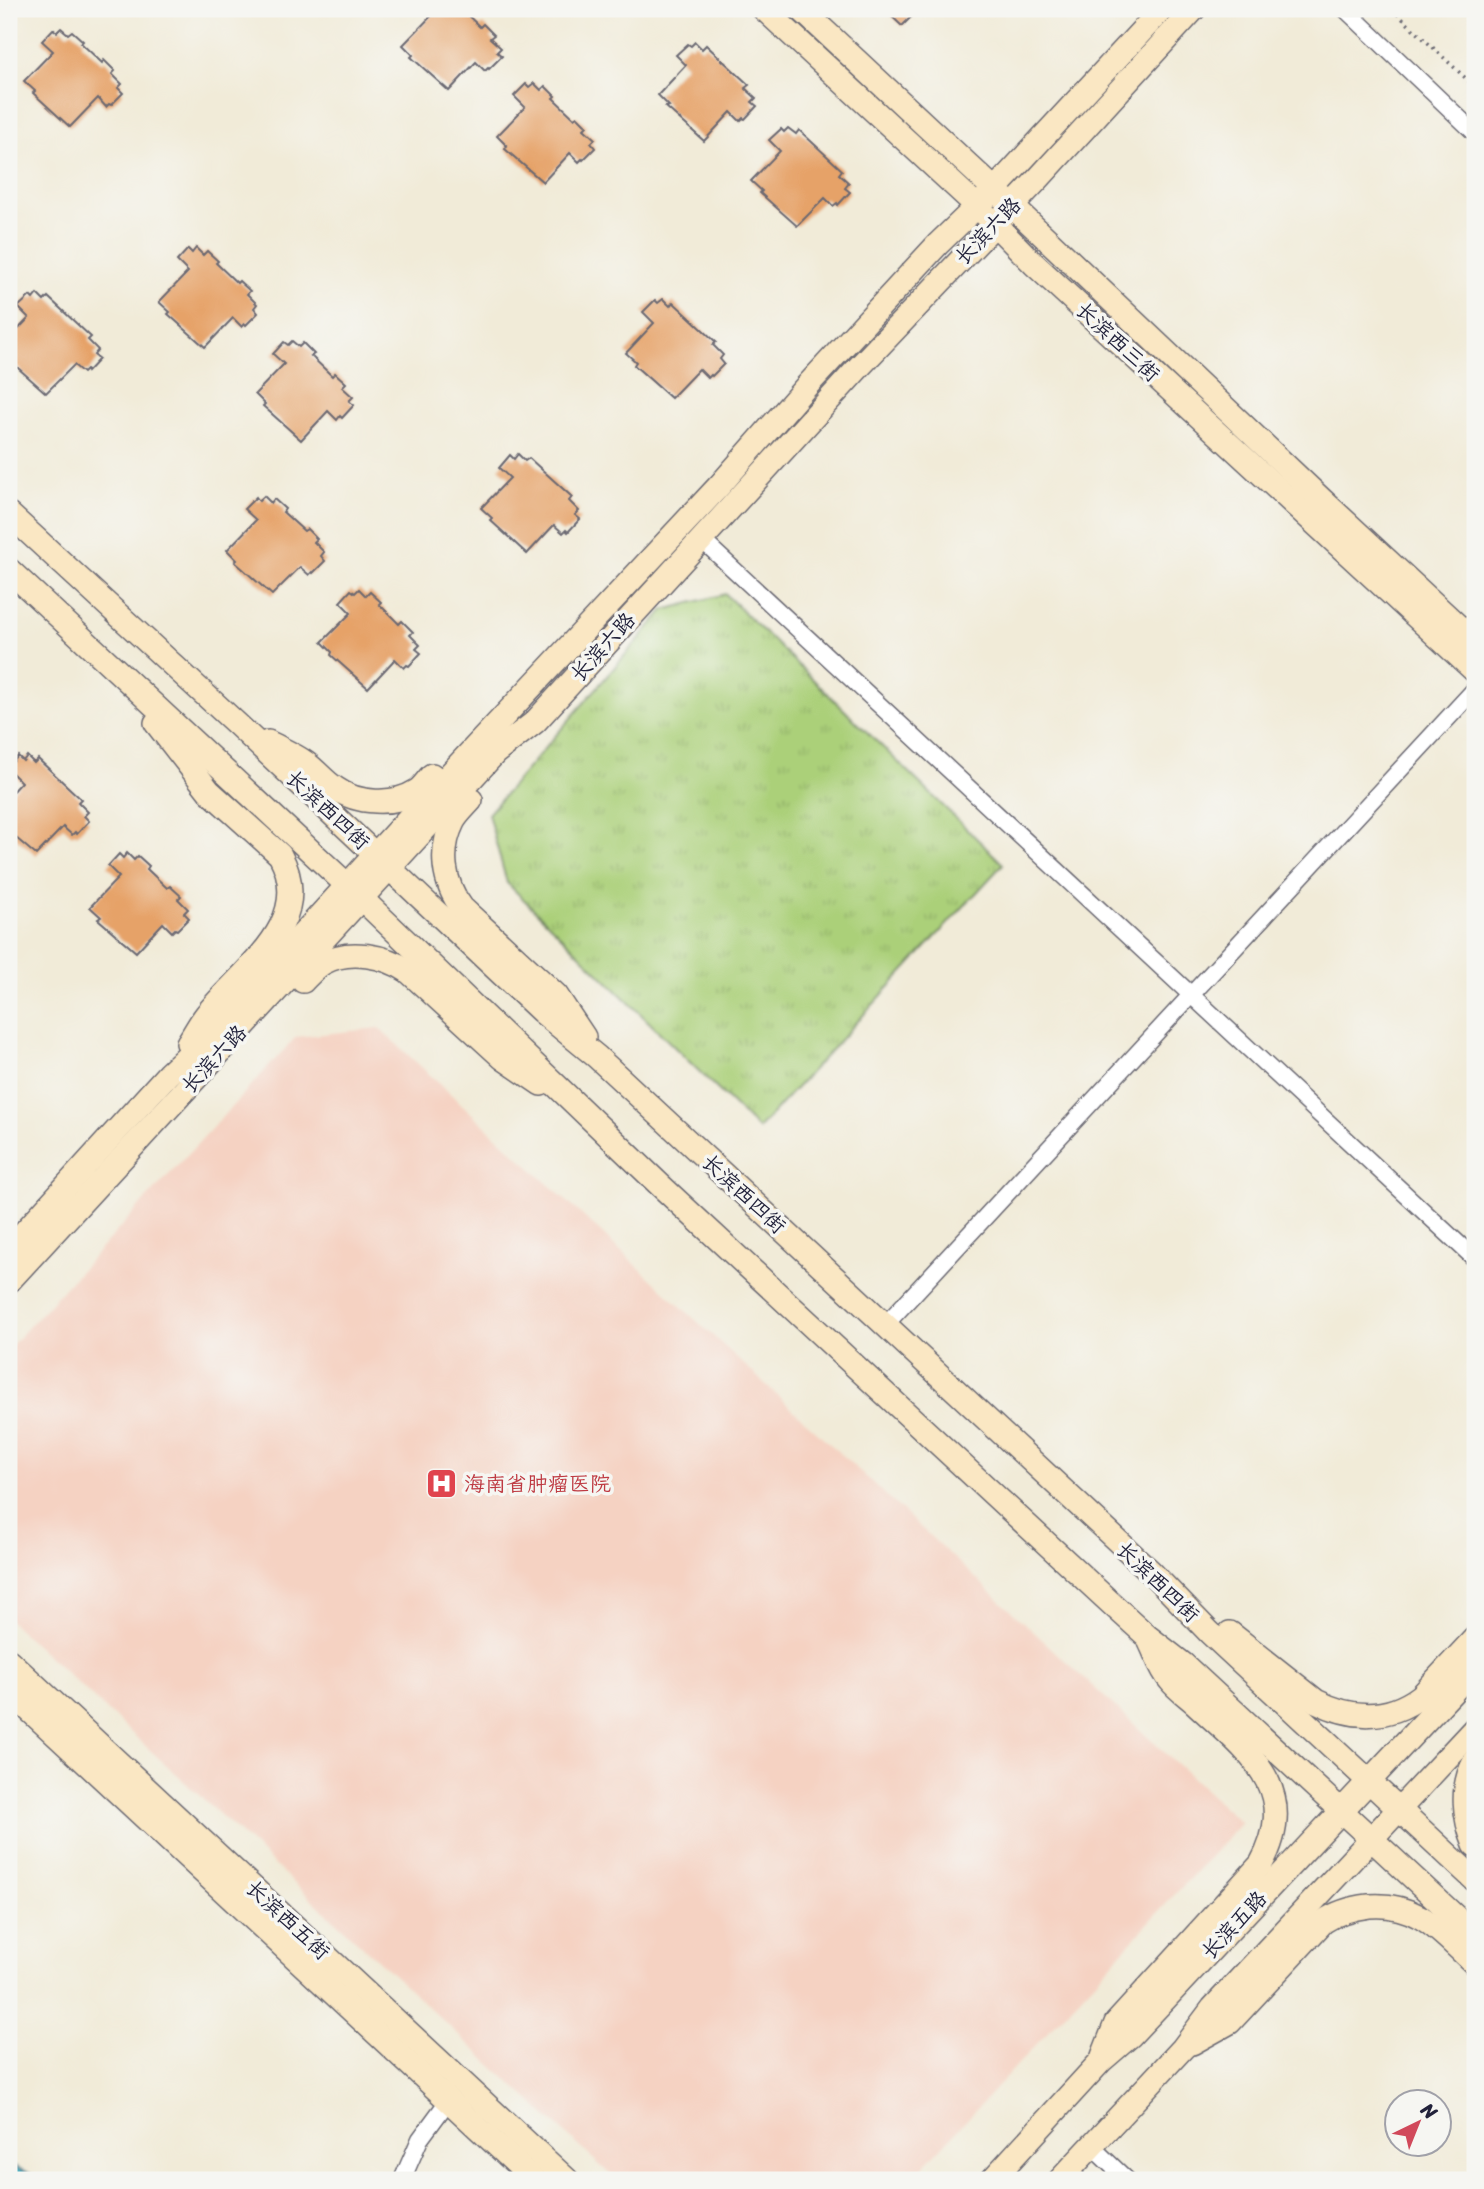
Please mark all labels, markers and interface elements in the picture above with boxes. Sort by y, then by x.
street label: 长滨六路 [945,188,1031,274]
street label: 长滨西三街 [1067,292,1169,392]
street label: 长滨六路 [561,603,645,691]
street label: 长滨西四街 [277,760,379,860]
street label: 长滨六路 [171,1015,257,1103]
street label: 长滨西四街 [693,1144,795,1244]
place label: 海南省肿瘤医院 [464,1465,611,1503]
hospital icon: 海南省肿瘤医院 [424,1467,458,1501]
street label: 长滨西四街 [1107,1532,1209,1632]
street label: 长滨西五街 [237,1870,339,1970]
street label: 长滨五路 [1191,1881,1277,1969]
north arrow [1382,2088,1452,2158]
text: N [1412,2094,1446,2128]

